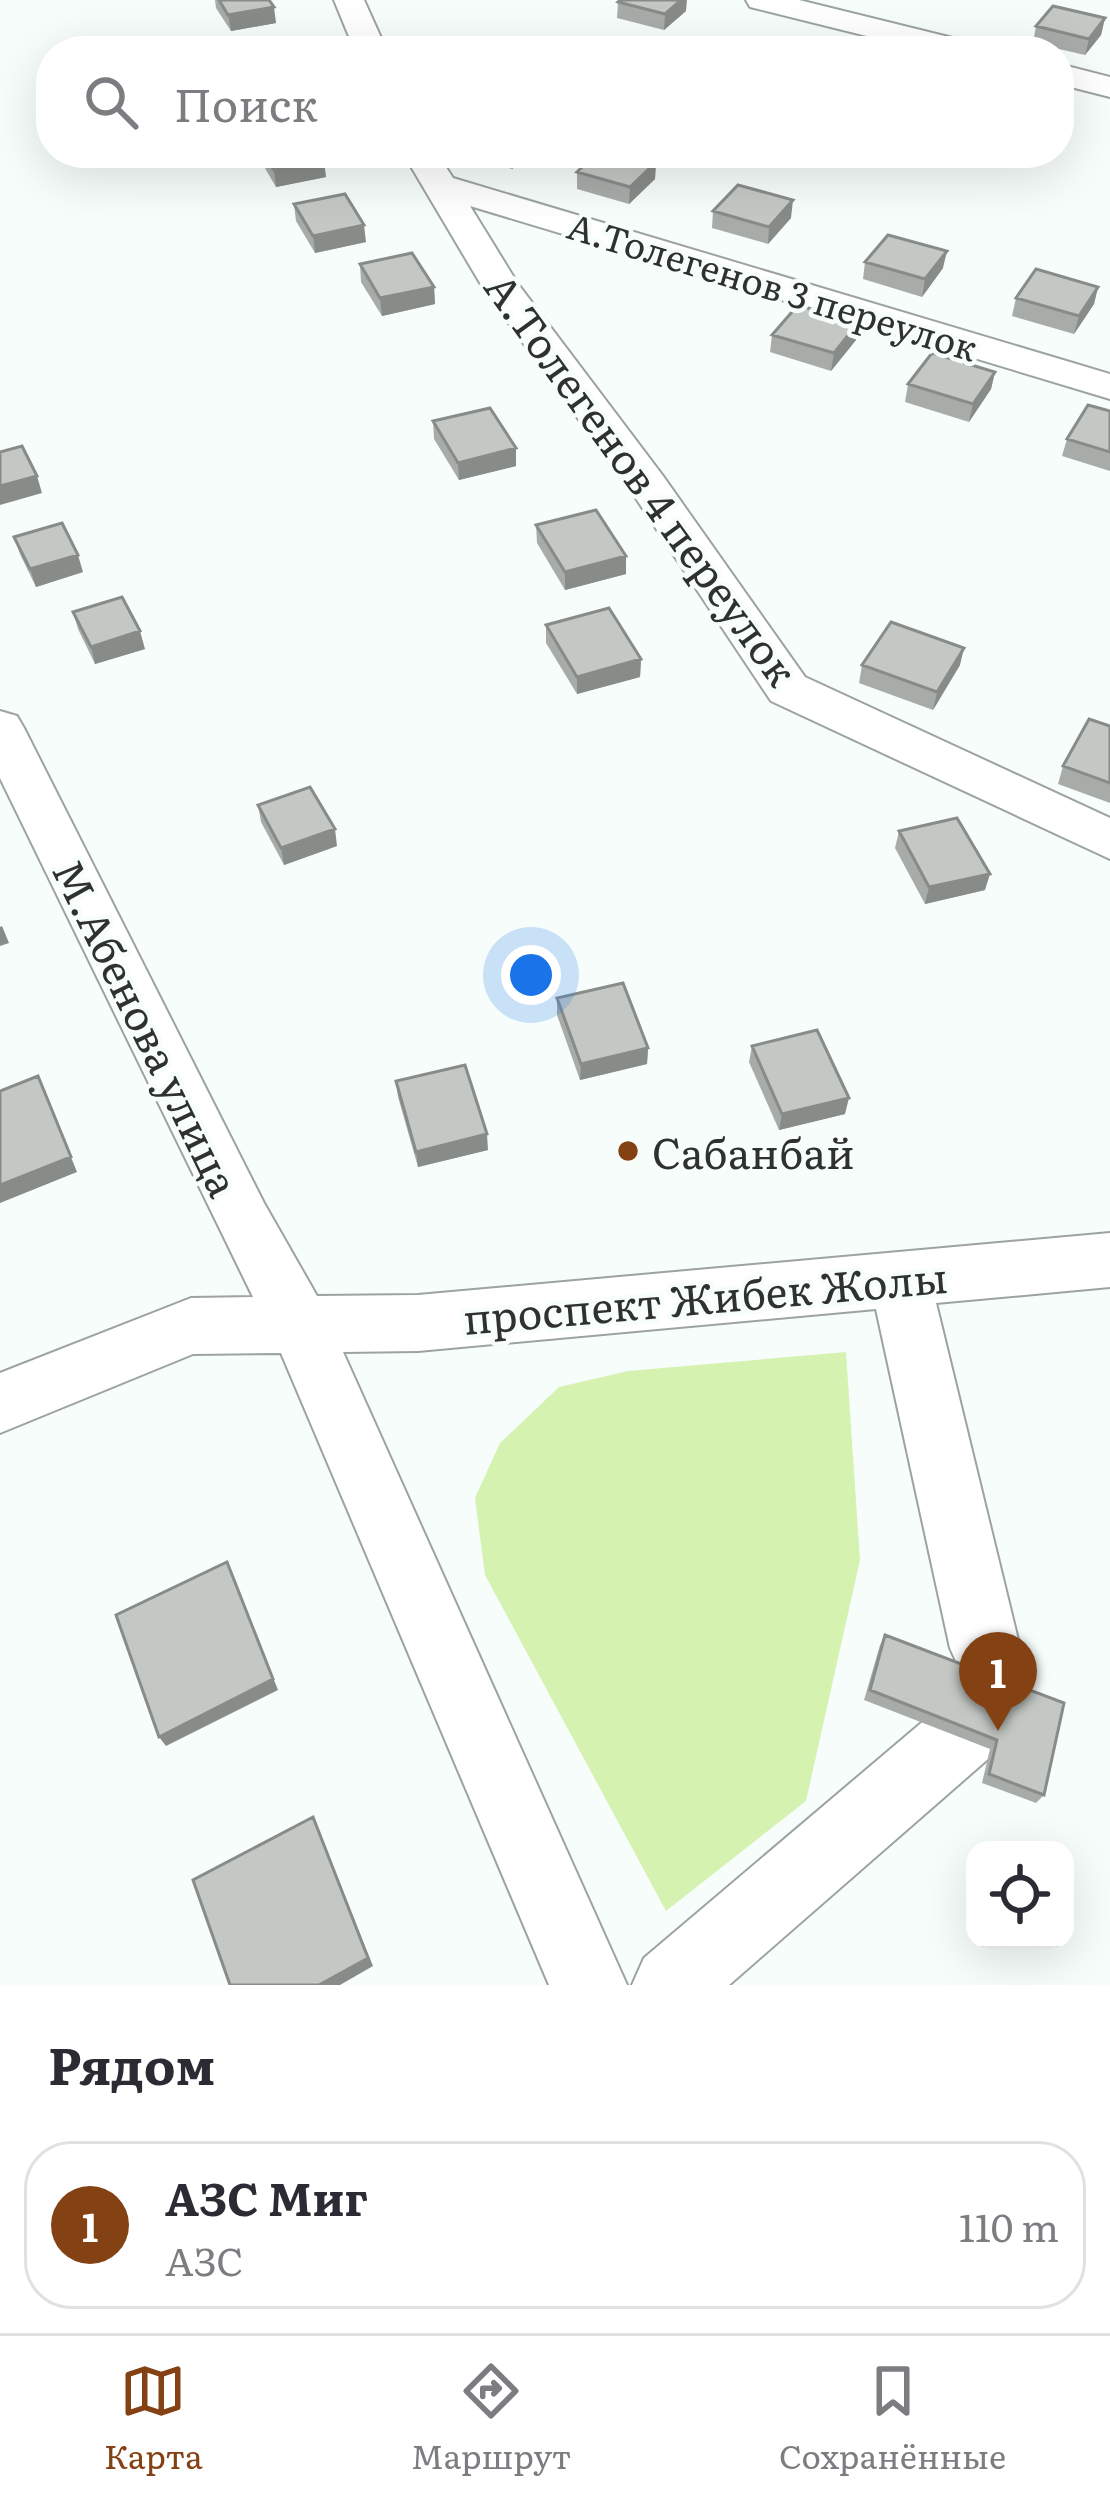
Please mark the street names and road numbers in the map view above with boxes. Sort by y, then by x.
street label: А.Толегенов 3 переулок [562,197,984,373]
street label: А.Толегенов 4 переулок [472,259,814,698]
street label: М.Абенова улица [39,848,257,1206]
street label: проспект Жибек Жолы [460,1244,950,1348]

